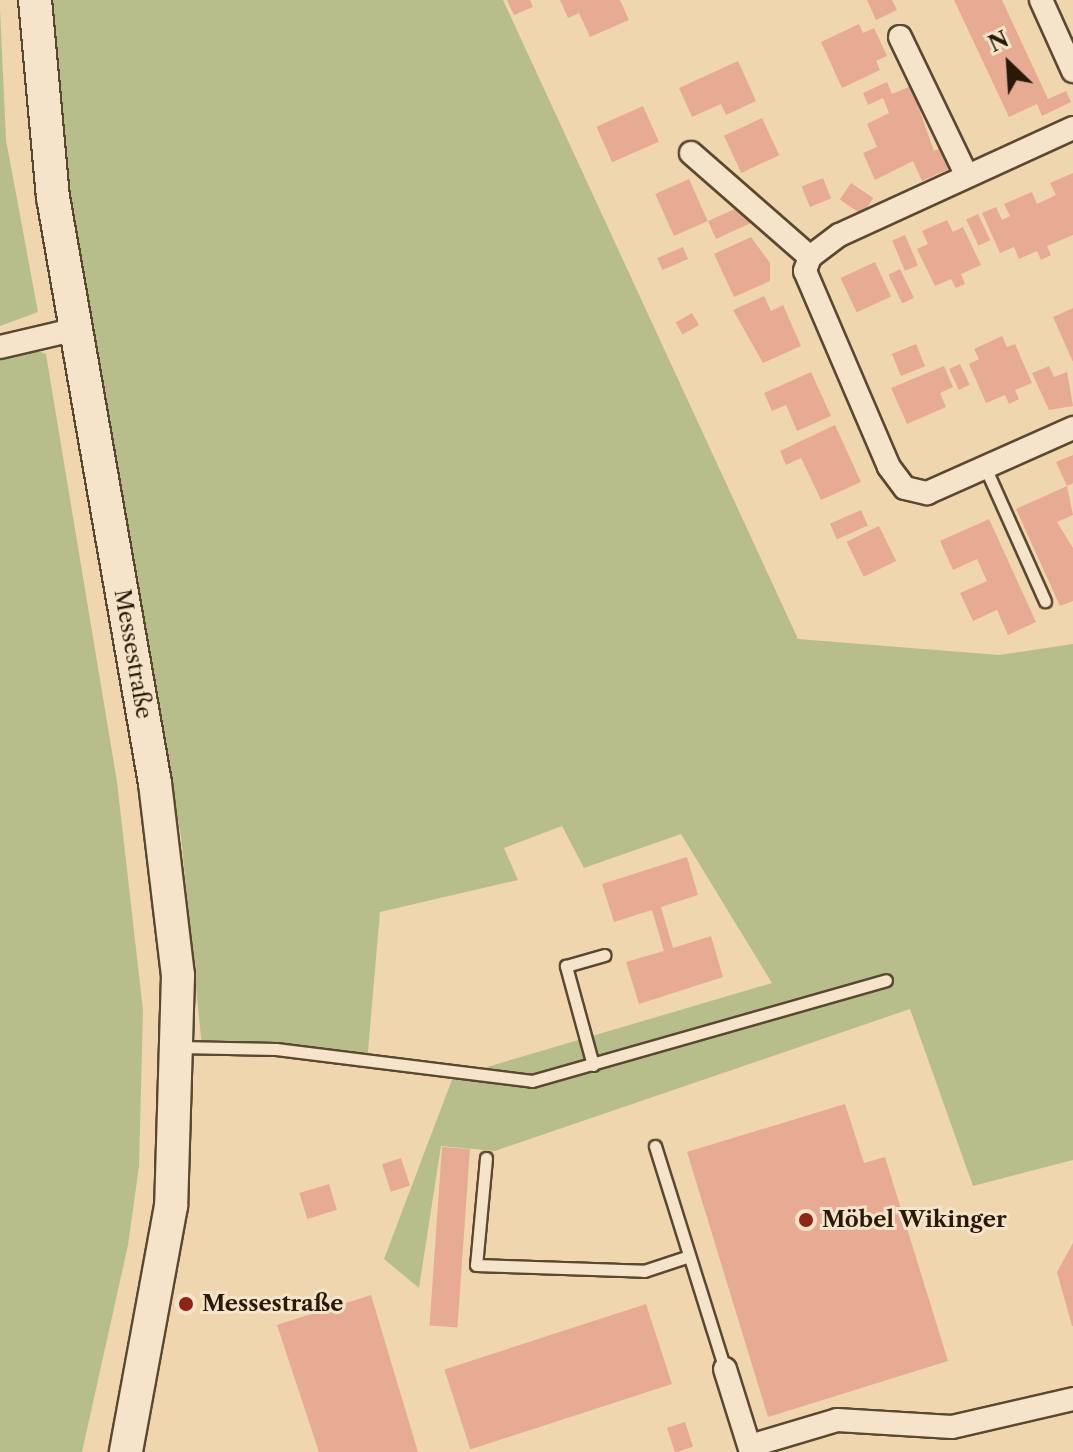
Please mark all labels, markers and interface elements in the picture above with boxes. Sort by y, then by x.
north arrow [969,24,1049,104]
text: N [984,26,1013,58]
street label: Messestraße [109,587,157,721]
place label: Möbel Wikinger [822,1207,1007,1233]
marker: Möbel Wikinger [797,1211,815,1229]
place label: Messestraße [202,1291,343,1317]
marker: Messestraße [177,1295,195,1313]

